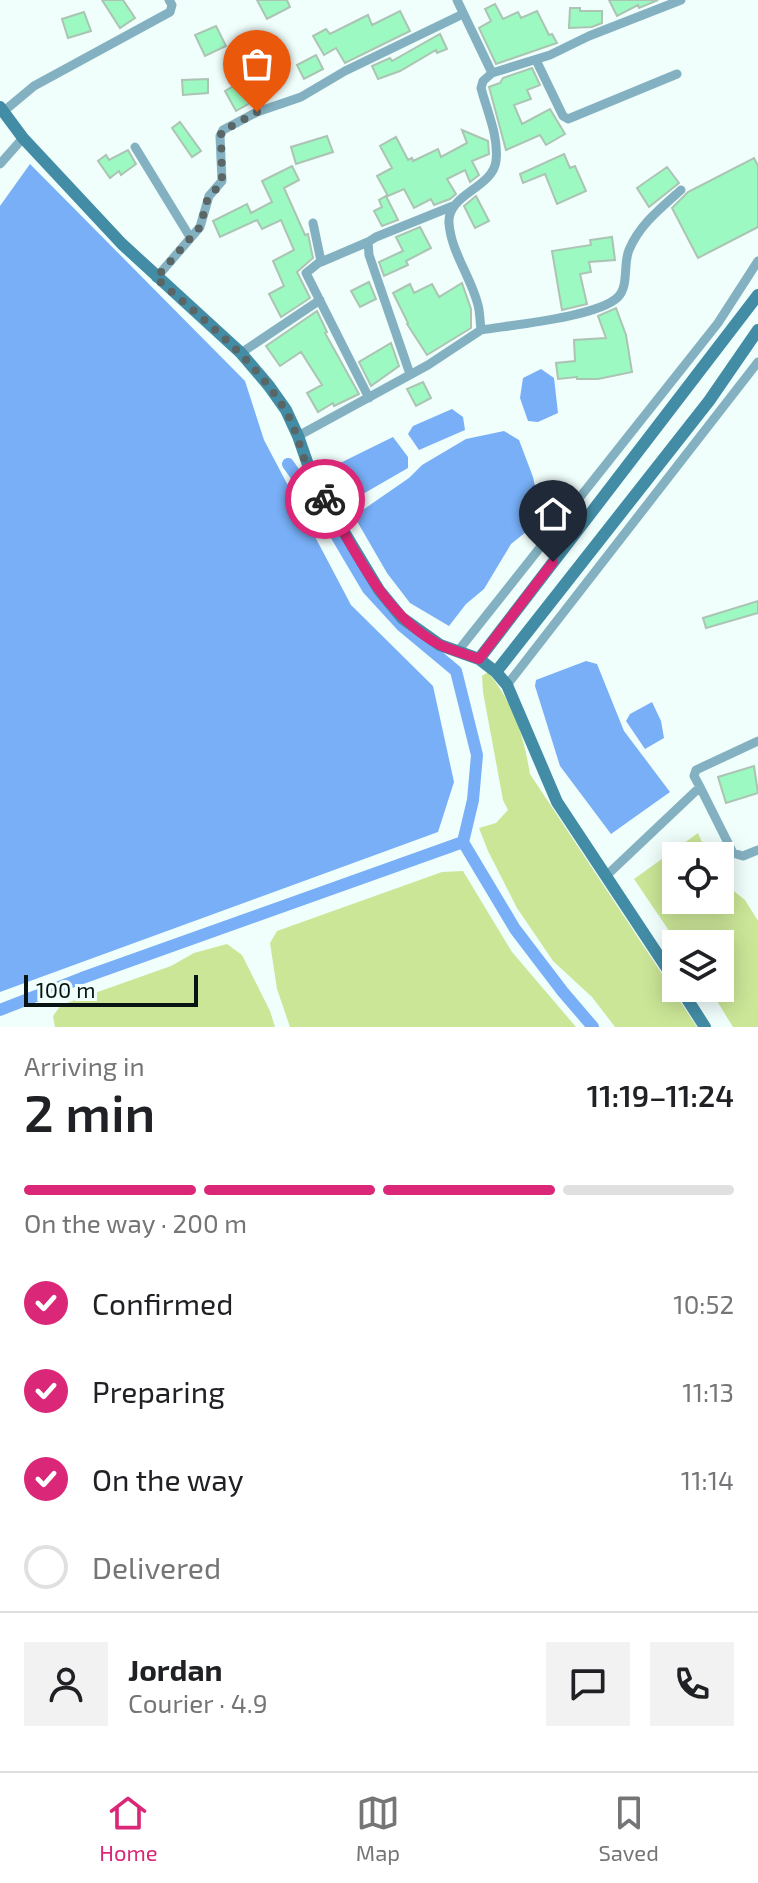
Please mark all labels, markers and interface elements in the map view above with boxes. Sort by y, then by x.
pin [223,30,291,112]
icon: bag [235,42,279,86]
courier [285,459,365,539]
icon: bike [303,477,347,521]
pin [519,480,587,562]
icon: home [531,492,575,536]
map controls [662,842,734,1002]
button: locate [662,842,734,914]
button: layers [662,930,734,1002]
scale bar [24,971,198,1007]
text: 100 m [36,976,95,1002]
text: Arriving in [24,1050,145,1081]
text: 11:19–11:24 [587,1077,734,1113]
text: 2 min [24,1080,155,1142]
text: On the way · 200 m [24,1207,247,1238]
icon: check [24,1281,68,1325]
text: Confirmed [92,1285,233,1321]
text: 10:52 [673,1288,734,1319]
icon: check [24,1369,68,1413]
text: Preparing [92,1373,225,1409]
text: 11:13 [682,1376,734,1407]
icon: check [24,1457,68,1501]
text: On the way [92,1461,244,1497]
text: 11:14 [681,1464,734,1495]
text: Delivered [92,1549,221,1585]
button: person [24,1642,108,1726]
button: chat [546,1642,630,1726]
button: phone [650,1642,734,1726]
text: Jordan [128,1651,223,1687]
text: Courier · 4.9 [128,1687,268,1718]
tab: Home [99,1791,157,1865]
tab: Map [356,1791,400,1865]
tab: Saved [598,1791,659,1865]

